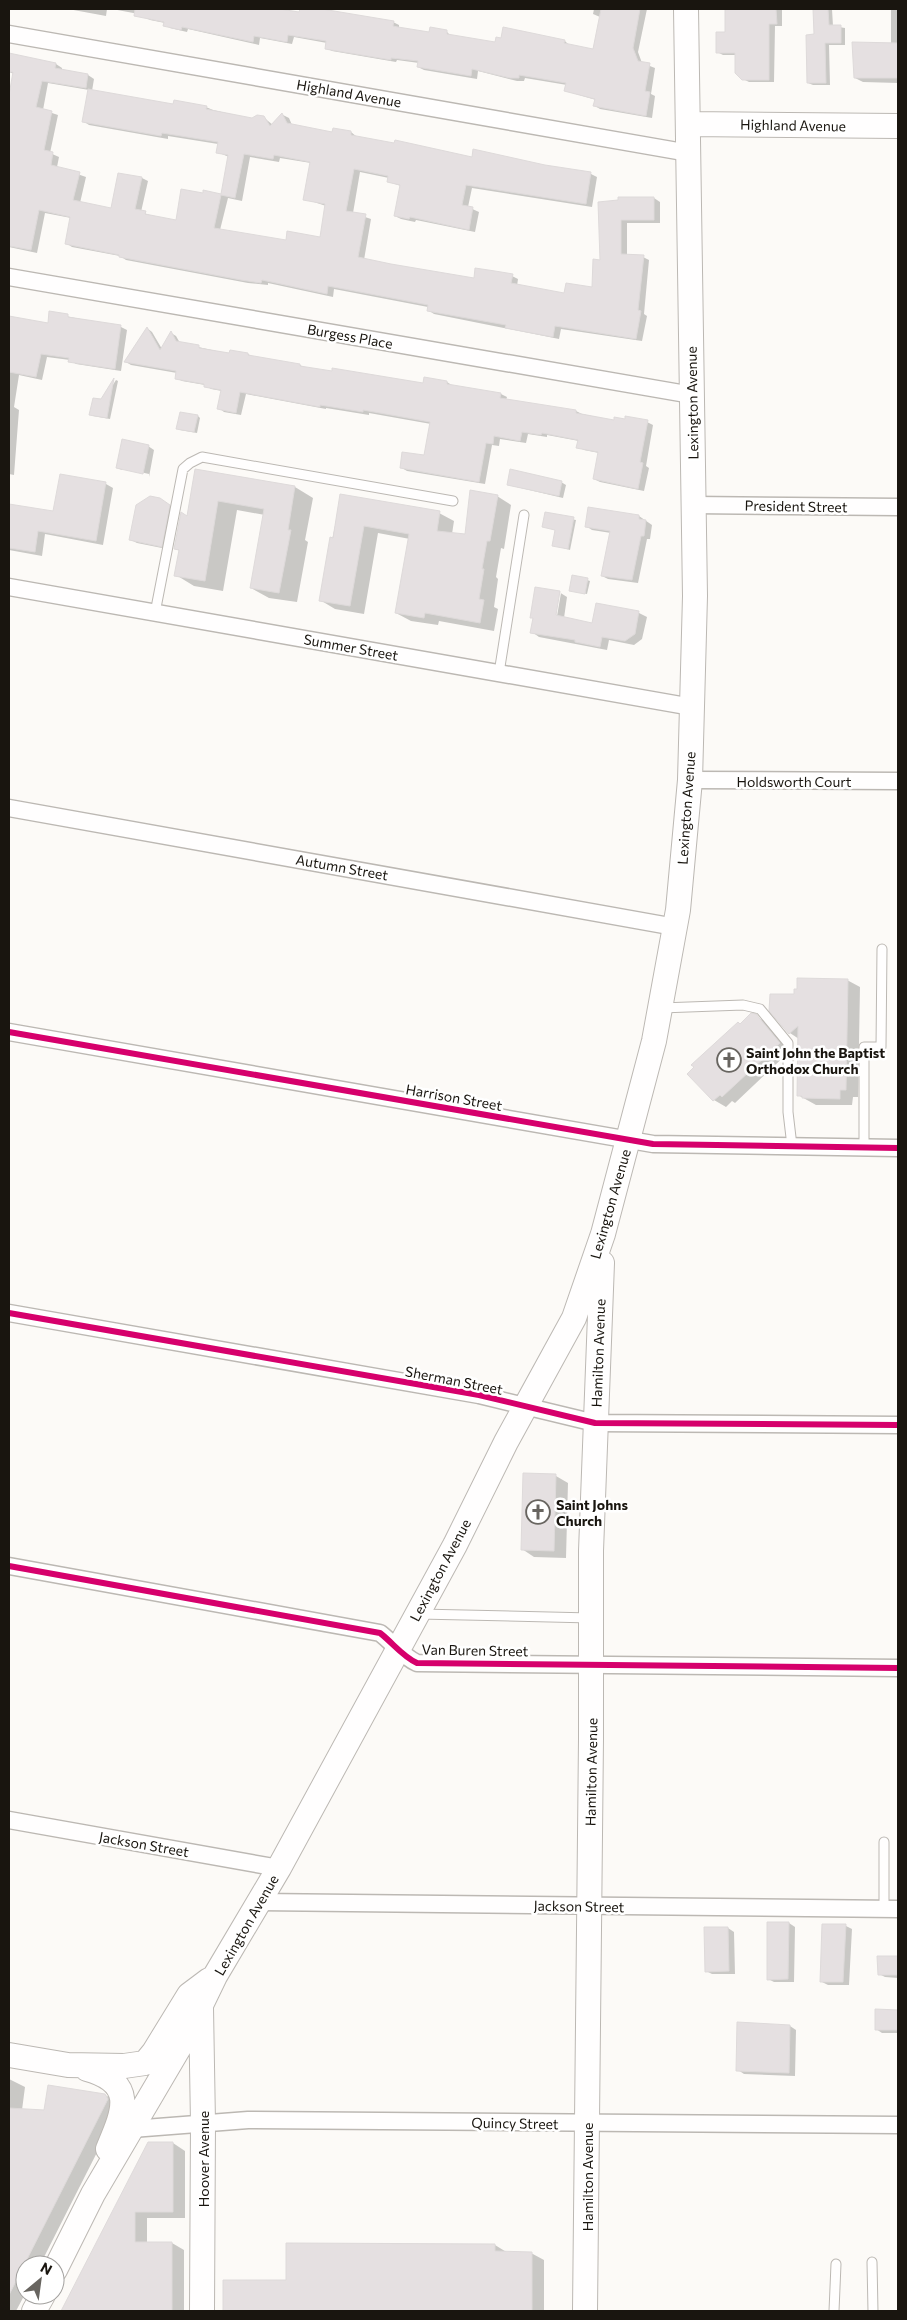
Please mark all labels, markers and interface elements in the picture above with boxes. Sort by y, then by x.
street label: Highland Avenue [295,75,403,111]
street label: Highland Avenue [740,116,846,134]
street label: Burgess Place [306,320,394,352]
street label: Lexington Avenue [683,346,701,460]
street label: President Street [744,497,848,515]
street label: Summer Street [302,630,400,664]
street label: Lexington Avenue [674,751,698,865]
street label: Holdsworth Court [736,773,852,790]
street label: Autumn Street [295,851,390,884]
place label: Saint John the Baptist Orthodox Church [746,1044,885,1077]
church icon: Saint John the Baptist Orthodox Church [716,1047,742,1073]
street label: Harrison Street [404,1080,504,1114]
street label: Lexington Avenue [586,1147,634,1261]
street label: Hamilton Avenue [588,1298,608,1408]
street label: Sherman Street [404,1362,504,1398]
place label: Saint Johns Church [556,1496,628,1529]
church icon: Saint Johns Church [525,1499,551,1525]
street label: Lexington Avenue [406,1516,474,1624]
street label: Van Buren Street [421,1641,529,1659]
street label: Hamilton Avenue [582,1718,600,1826]
street label: Jackson Street [98,1828,190,1860]
street label: Lexington Avenue [210,1872,282,1978]
street label: Jackson Street [533,1897,625,1915]
street label: Hoover Avenue [195,2111,212,2207]
street label: Quincy Street [471,2114,559,2132]
street label: Hamilton Avenue [579,2123,596,2231]
north arrow [15,2255,65,2305]
text: N [38,2258,55,2278]

